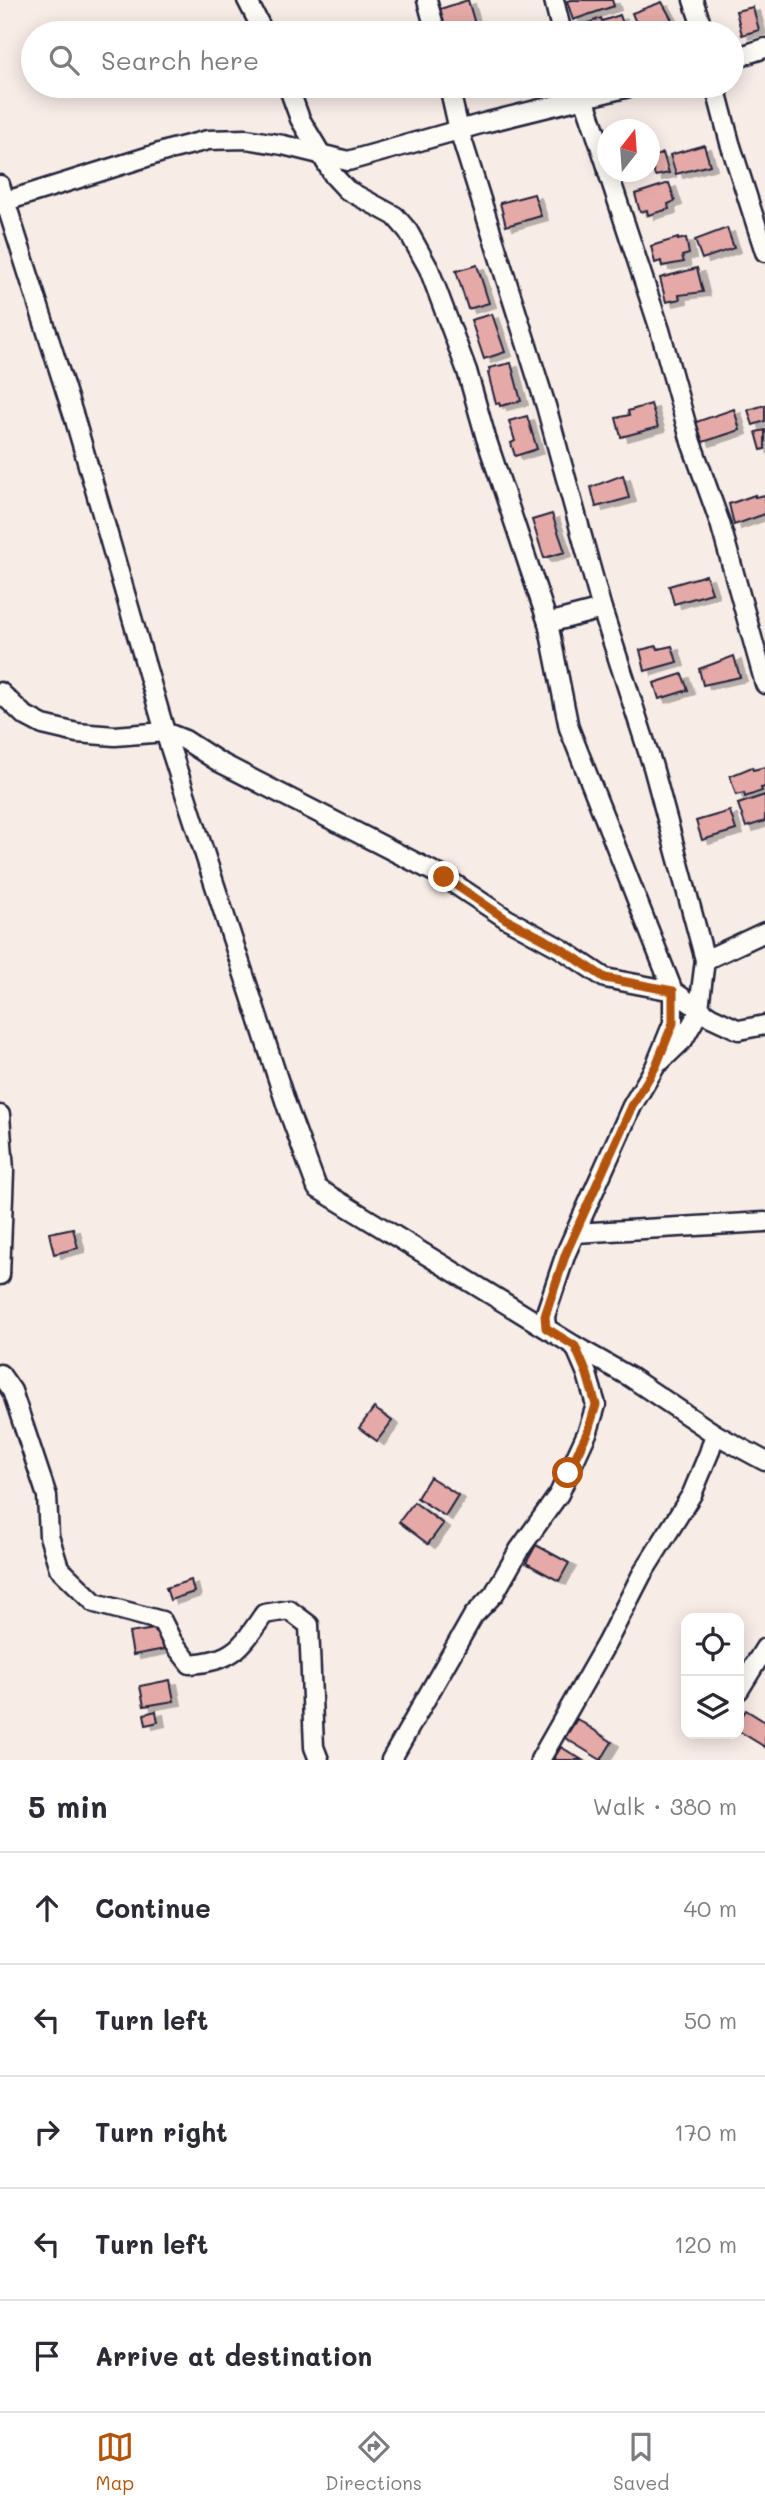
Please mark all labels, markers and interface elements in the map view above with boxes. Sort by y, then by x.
search box [21,21,744,98]
icon: search [45,41,83,79]
text: Search here [101,43,259,77]
north arrow [597,119,660,182]
route end [428,861,459,892]
route start [552,1457,583,1488]
map controls [681,1613,744,1739]
button: locate [681,1613,744,1676]
button: layers [681,1676,744,1739]
text: 5 min [28,1786,108,1826]
text: Walk · 380 m [592,1791,737,1821]
icon: ahead [28,1889,66,1927]
text: Continue [95,1891,211,1925]
text: 40 m [684,1893,737,1923]
icon: left [28,2001,66,2039]
text: Turn left [95,2003,208,2037]
text: 50 m [684,2005,737,2035]
icon: right [28,2113,66,2151]
text: Turn right [95,2115,228,2149]
text: 170 m [674,2117,737,2147]
icon: left [28,2225,66,2263]
text: Turn left [95,2227,208,2261]
text: 120 m [674,2229,737,2259]
icon: arrive [28,2337,66,2375]
text: Arrive at destination [95,2339,372,2373]
tab: Map [96,2428,134,2495]
tab: Directions [325,2428,422,2495]
tab: Saved [613,2428,669,2495]

